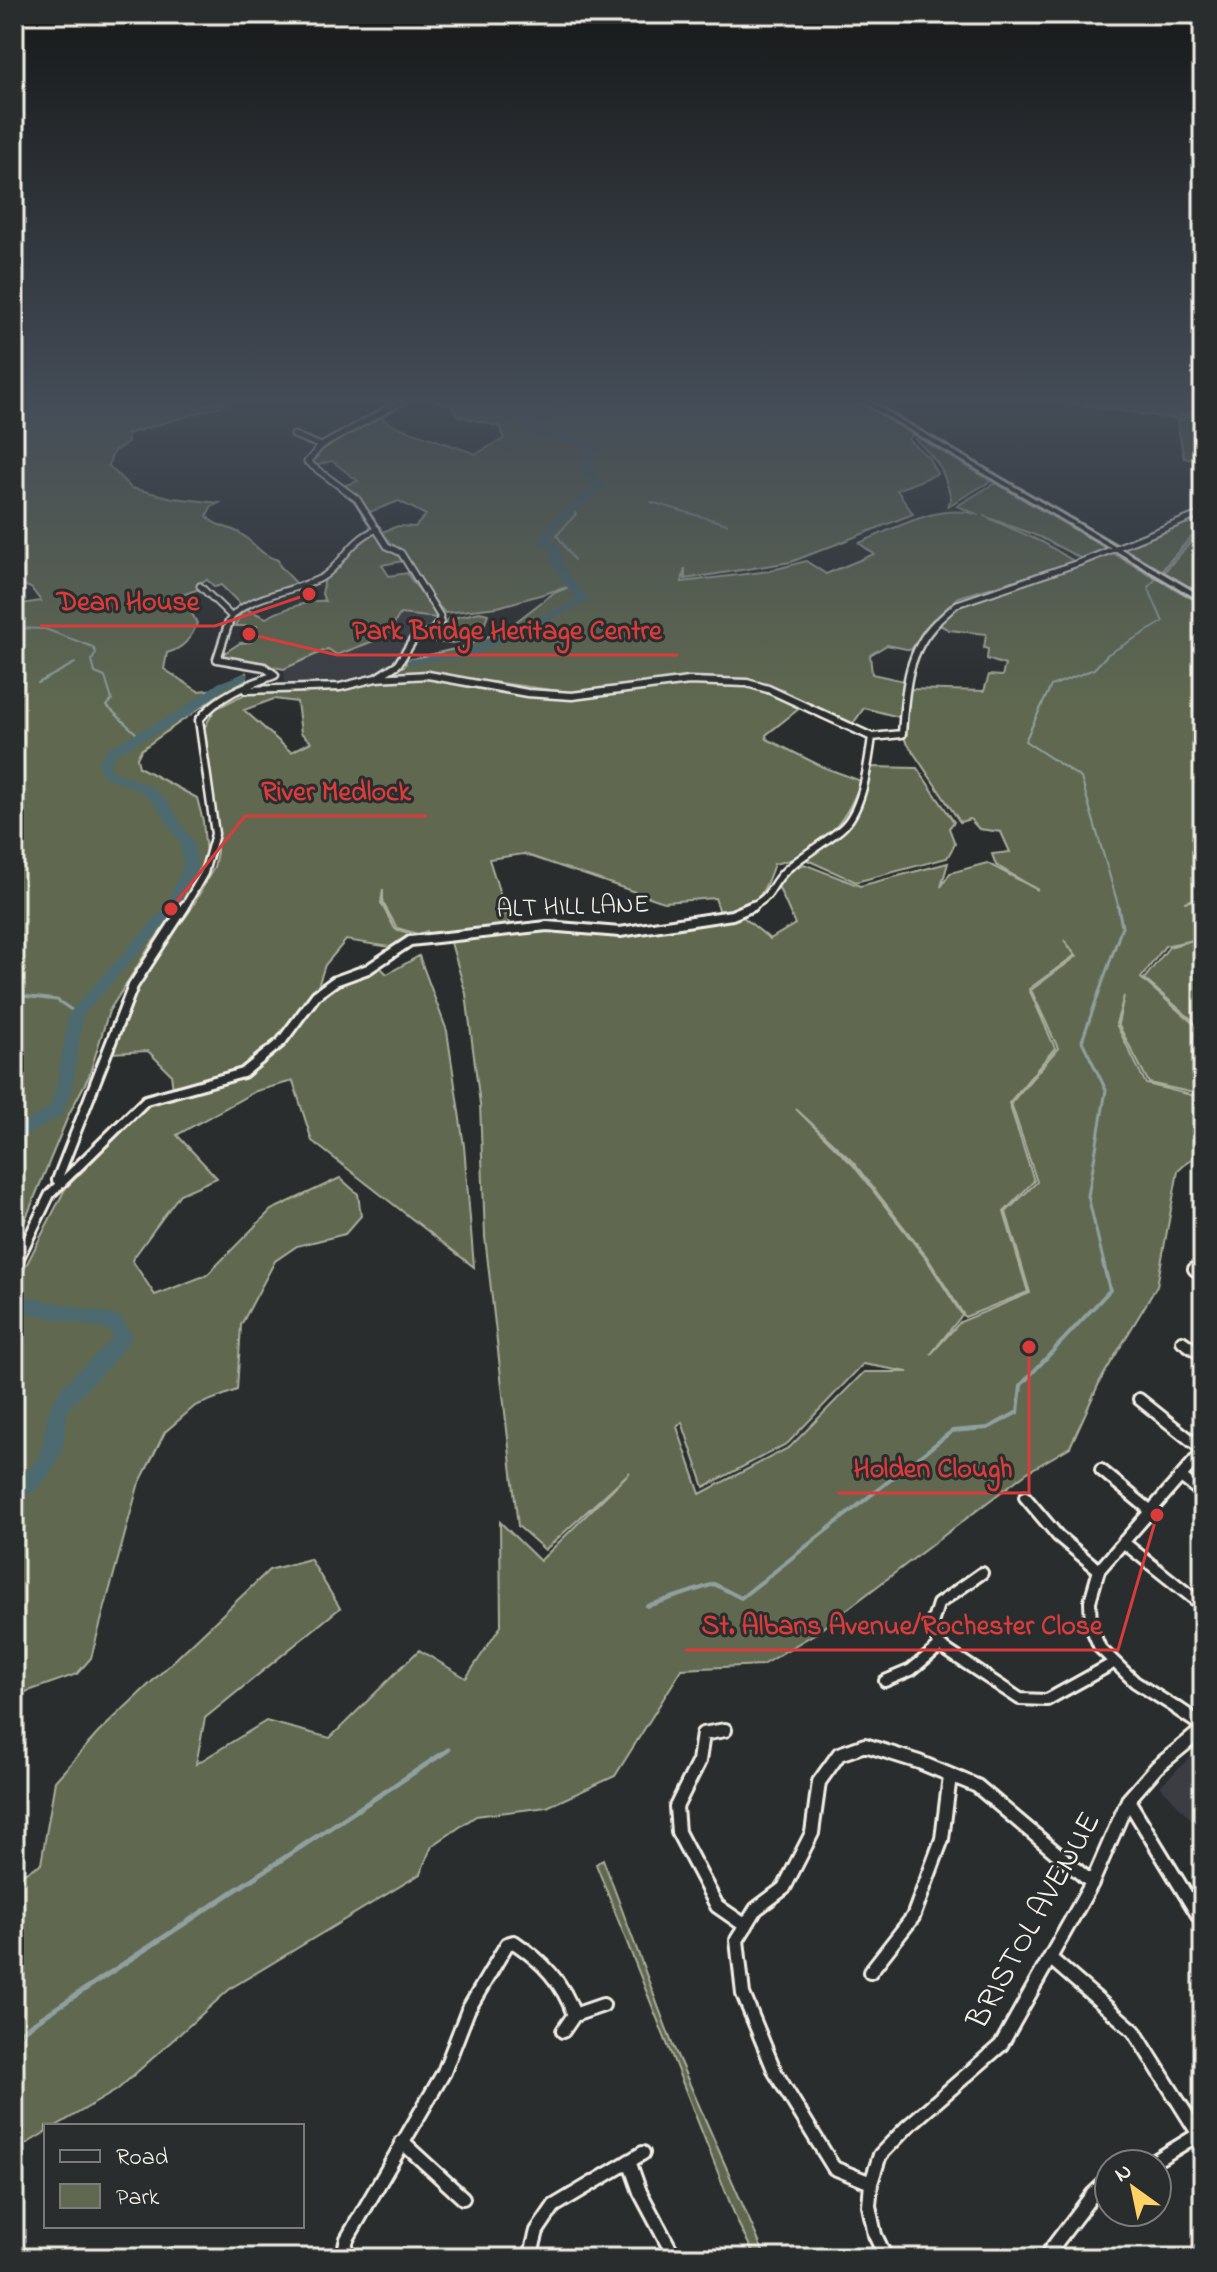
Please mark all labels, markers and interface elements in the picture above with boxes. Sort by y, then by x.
callout: Dean House [40,574,215,626]
text: Dean House [55,583,201,624]
callout: Park Bridge Heritage Centre [337,603,678,655]
text: Park Bridge Heritage Centre [352,612,663,654]
callout: River Medlock [245,764,427,816]
text: River Medlock [261,773,412,814]
street label: ALT HILL LANE [496,886,650,930]
callout: Holden Clough [838,1441,1029,1493]
text: Holden Clough [853,1450,1013,1492]
callout: St. Albans Avenue/Rochester Close [685,1598,1118,1650]
text: St. Albans Avenue/Rochester Close [701,1607,1104,1648]
street label: BRISTOL AVENUE [955,1804,1114,2039]
legend [44,2124,304,2228]
text: Road [116,2141,169,2176]
north arrow [1093,2148,1173,2228]
text: N [1109,2156,1139,2191]
text: Park [116,2181,160,2216]

